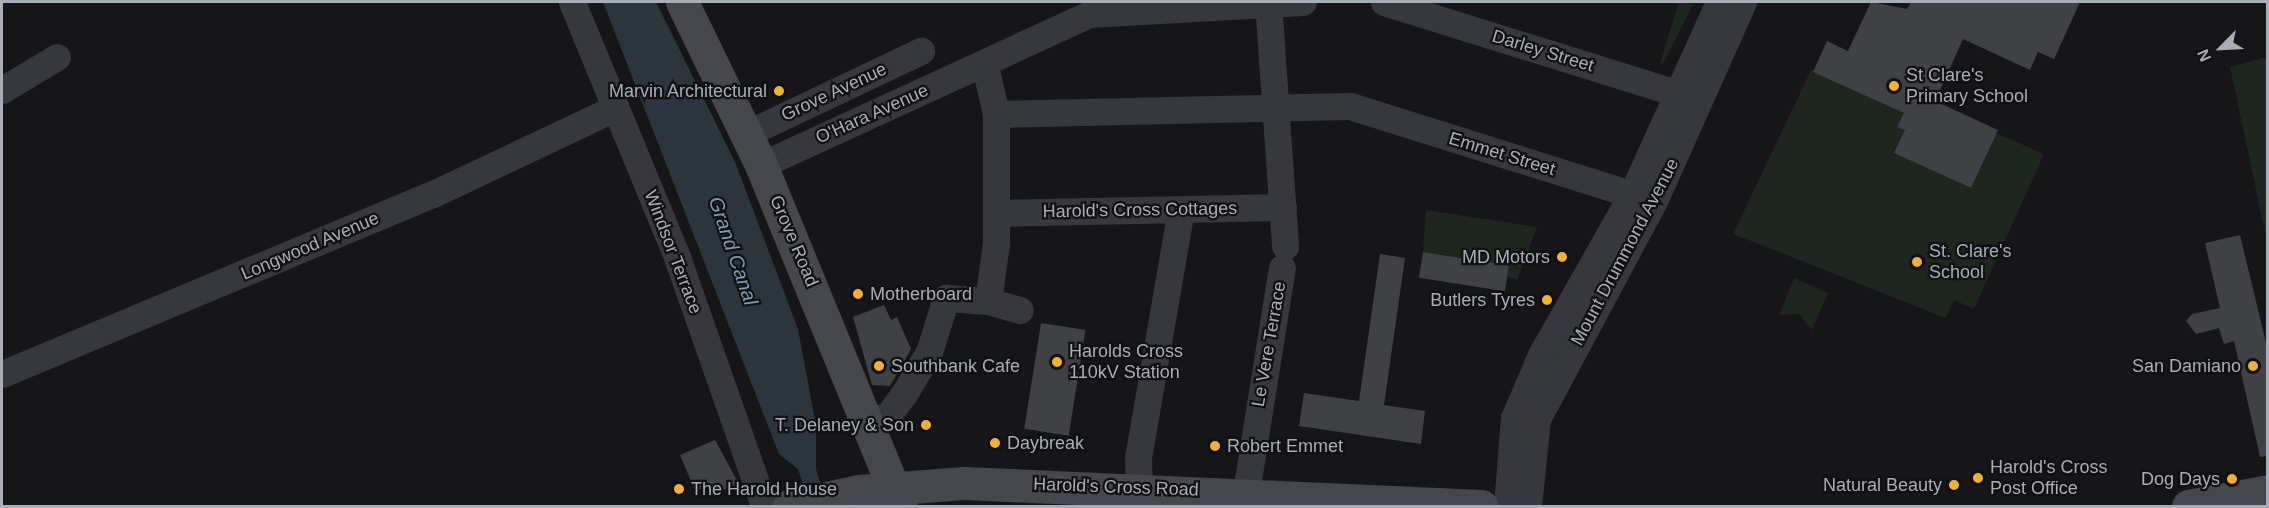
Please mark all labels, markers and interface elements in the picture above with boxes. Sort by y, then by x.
north arrow [2191,18,2251,78]
street label: Darley Street [1490,25,1596,77]
text: N [2194,47,2214,64]
street label: Grove Avenue [777,58,891,126]
place label: St Clare's Primary School [1906,65,2028,107]
street label: O'Hara Avenue [812,79,932,149]
marker: St Clare's Primary School [1887,79,1901,93]
place label: Marvin Architectural [608,80,767,102]
marker: Marvin Architectural [772,84,786,98]
street label: Emmet Street [1446,128,1558,180]
street label: Mount Drummond Avenue [1566,154,1684,350]
street label: Windsor Terrace [639,187,707,317]
street label: Grove Road [765,192,823,290]
water label: Grand Canal [703,193,763,309]
street label: Harold's Cross Cottages [1043,198,1237,222]
street label: Longwood Avenue [237,207,383,285]
place label: St. Clare's School [1929,241,2011,284]
place label: MD Motors [1462,246,1550,268]
marker: MD Motors [1555,250,1569,264]
marker: St. Clare's School [1910,255,1924,269]
street label: Le Vere Terrace [1247,280,1291,408]
place label: Motherboard [870,283,972,305]
marker: Motherboard [851,287,865,301]
place label: Butlers Tyres [1430,289,1535,311]
marker: Butlers Tyres [1540,293,1554,307]
place label: Harolds Cross 110kV Station [1069,341,1183,384]
place label: Southbank Cafe [891,355,1020,377]
marker: Harolds Cross 110kV Station [1050,355,1064,369]
place label: San Damiano [2132,355,2241,377]
marker: Southbank Cafe [872,359,886,373]
marker: San Damiano [2246,359,2260,373]
place label: T. Delaney & Son [775,414,914,436]
marker: T. Delaney & Son [919,418,933,432]
place label: Daybreak [1007,432,1084,454]
place label: Robert Emmet [1227,435,1343,457]
marker: Daybreak [988,436,1002,450]
marker: Robert Emmet [1208,439,1222,453]
place label: Harold's Cross Post Office [1990,457,2107,500]
place label: Dog Days [2141,468,2220,490]
marker: Harold's Cross Post Office [1971,471,1985,485]
marker: Dog Days [2225,472,2239,486]
street label: Harold's Cross Road [1033,473,1199,501]
place label: Natural Beauty [1823,474,1942,496]
place label: The Harold House [691,478,837,500]
marker: Natural Beauty [1947,478,1961,492]
marker: The Harold House [672,482,686,496]

